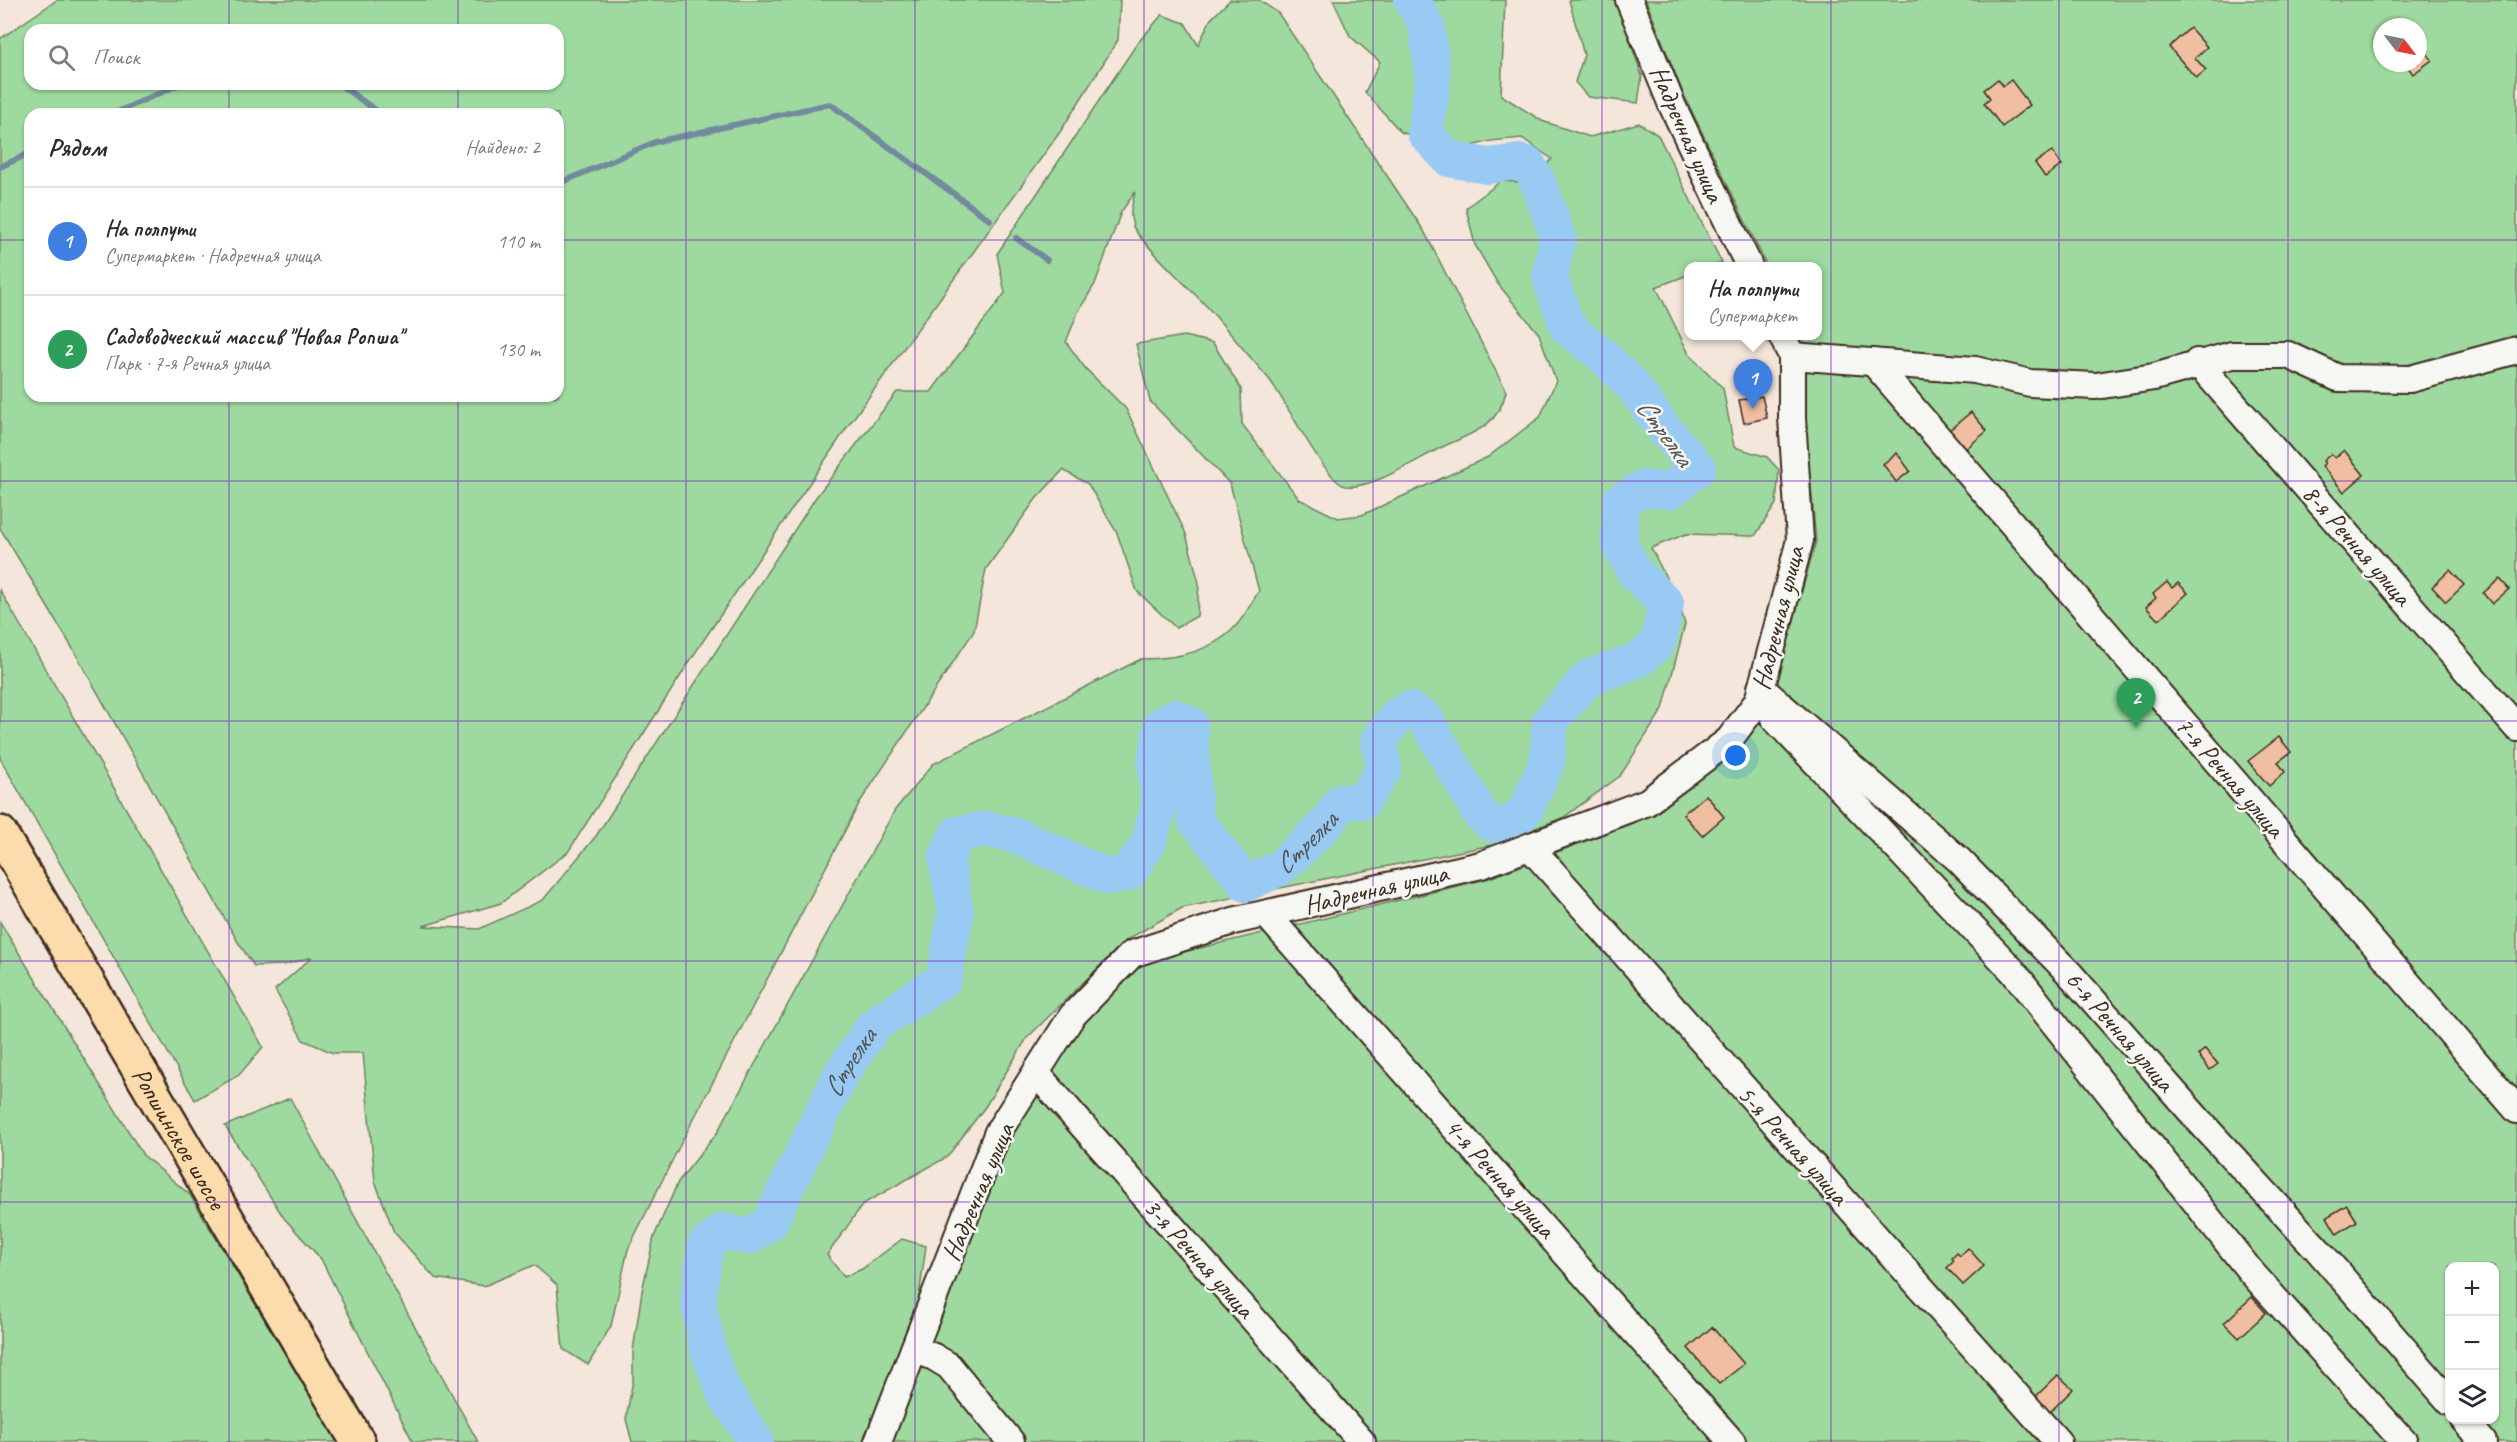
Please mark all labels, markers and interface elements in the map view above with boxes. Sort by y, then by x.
north arrow [2373,18,2427,72]
search box [24,24,564,90]
icon: search [45,41,78,74]
text: Поиск [93,43,139,71]
street label: Надречная улица [1642,60,1733,209]
text: Рядом [48,131,106,164]
text: Найдено: 2 [465,135,540,160]
text: На полпути [105,215,195,243]
text: 1 [63,229,72,254]
text: 110 m [497,229,540,254]
text: Супермаркет · Надречная улица [105,243,320,268]
popup [1684,262,1822,340]
text: На полпути [1708,275,1798,303]
text: Супермаркет [1708,303,1797,328]
text: Садоводческий массив "Новая Ропша" [105,323,403,351]
text: 2 [63,337,72,362]
text: 130 m [497,337,540,362]
text: Парк · 7-я Речная улица [105,351,270,376]
pin: 1 [1734,360,1772,409]
water label: Стрелка [1629,392,1702,474]
street label: 8-я Речная улица [2295,477,2420,614]
street label: Надречная улица [1744,541,1812,693]
pin: 2 [2116,678,2156,728]
street label: 7-я Речная улица [2168,709,2293,846]
your location [1721,741,1750,770]
water label: Стрелка [1267,805,1347,881]
street label: Надречная улица [1301,856,1453,922]
street label: 6-я Речная улица [2058,963,2183,1100]
water label: Стрелка [815,1020,885,1103]
street label: Ропшинское шоссе [125,1061,235,1216]
street label: 5-я Речная улица [1730,1078,1857,1213]
street label: 4-я Речная улица [1437,1111,1564,1246]
street label: Надречная улица [934,1117,1022,1266]
street label: 3-я Речная улица [1136,1191,1263,1326]
map controls [2445,1262,2499,1424]
button: + [2445,1262,2499,1316]
button: − [2445,1316,2499,1370]
button: layers [2445,1370,2499,1424]

